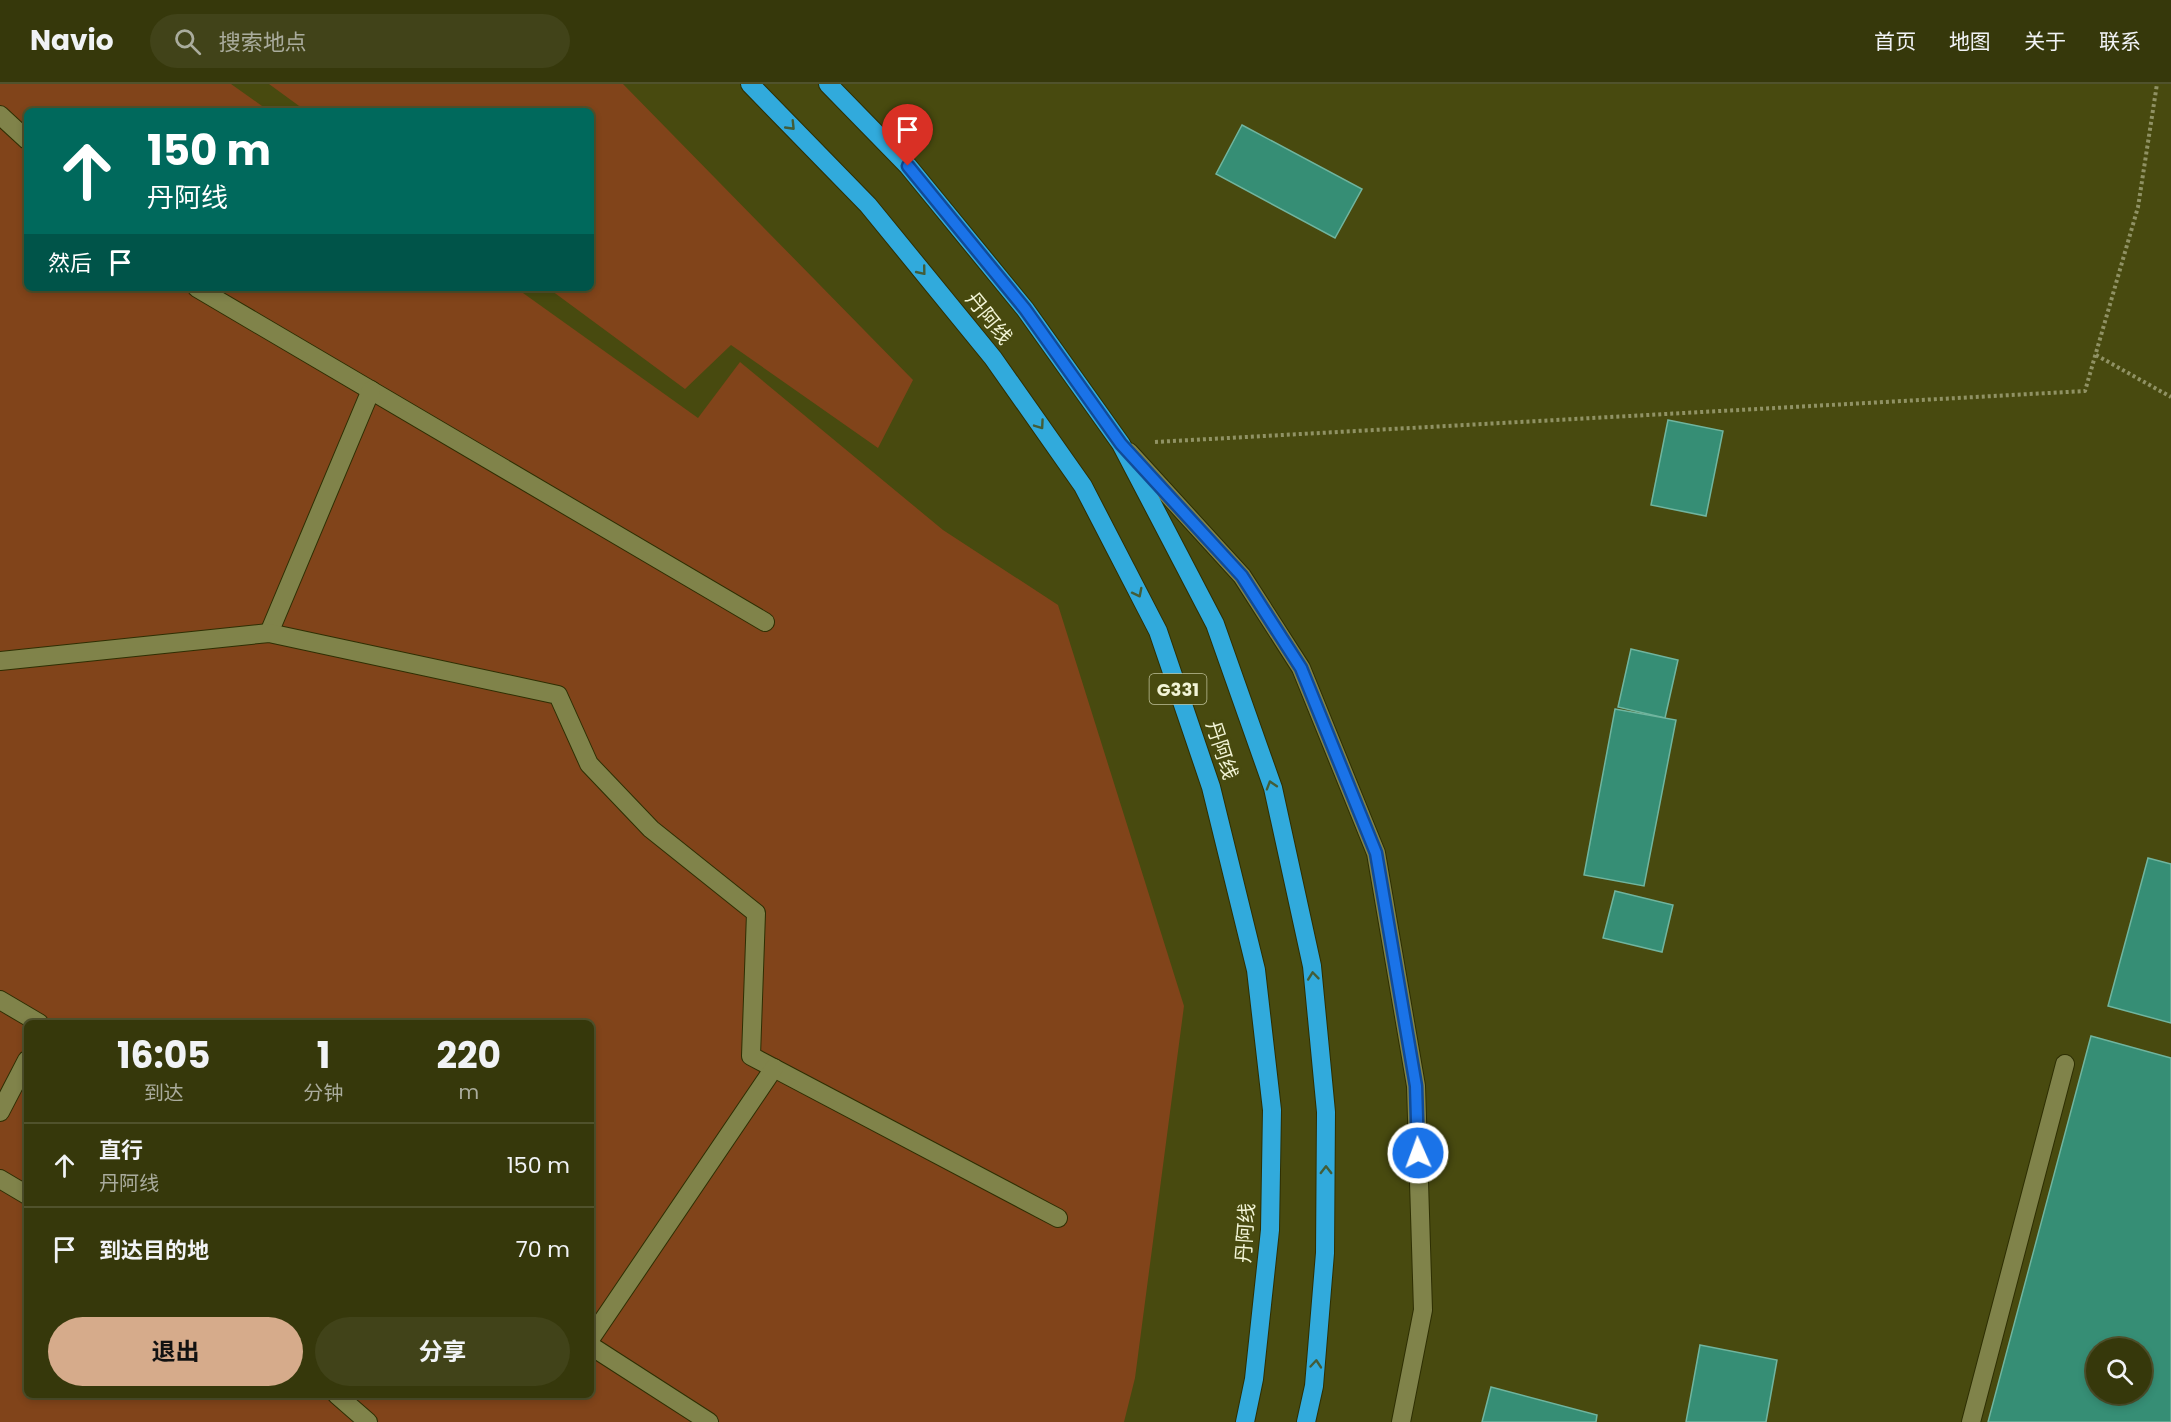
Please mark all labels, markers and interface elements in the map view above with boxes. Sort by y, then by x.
search box [150,14,570,68]
text: Navio [30,21,114,60]
icon: search [171,25,204,58]
text: 搜索地点 [219,27,307,58]
text: 首页 [1874,27,1916,56]
text: 地图 [1949,27,1991,56]
text: 关于 [2024,27,2066,56]
text: 联系 [2099,27,2141,56]
pin [882,104,933,166]
icon: arrive [891,113,924,146]
one-way arrow [784,119,795,129]
text: 150 m [147,121,271,180]
icon: ahead [48,132,126,210]
text: 丹阿线 [147,179,228,216]
icon: arrive [104,246,137,279]
text: 然后 [48,248,92,279]
one-way arrow [914,264,925,275]
street label: 丹阿线 [959,286,1019,350]
one-way arrow [1033,419,1044,430]
one-way arrow [1131,587,1143,598]
road number: G331 [1150,674,1206,704]
street label: 丹阿线 [1199,717,1245,783]
one-way arrow [1266,780,1278,791]
one-way arrow [1307,971,1320,980]
text: 16:05 [117,1030,211,1081]
text: 1 [317,1030,330,1081]
text: 220 [436,1030,501,1081]
text: m [458,1078,479,1106]
text: 到达 [144,1079,184,1107]
text: 分钟 [303,1079,343,1107]
position arrow [1386,1121,1450,1185]
text: 直行 [99,1135,143,1166]
icon: ahead [48,1149,81,1182]
text: 150 m [507,1150,570,1181]
one-way arrow [1320,1165,1332,1174]
text: 丹阿线 [99,1169,159,1197]
street label: 丹阿线 [1229,1202,1261,1264]
icon: arrive [48,1233,81,1266]
text: 70 m [516,1234,570,1265]
text: 到达目的地 [99,1235,209,1266]
button: 退出 [48,1317,303,1386]
button: 分享 [315,1317,570,1386]
map controls [2086,1338,2152,1404]
button: search [2086,1338,2152,1404]
one-way arrow [1309,1360,1322,1369]

